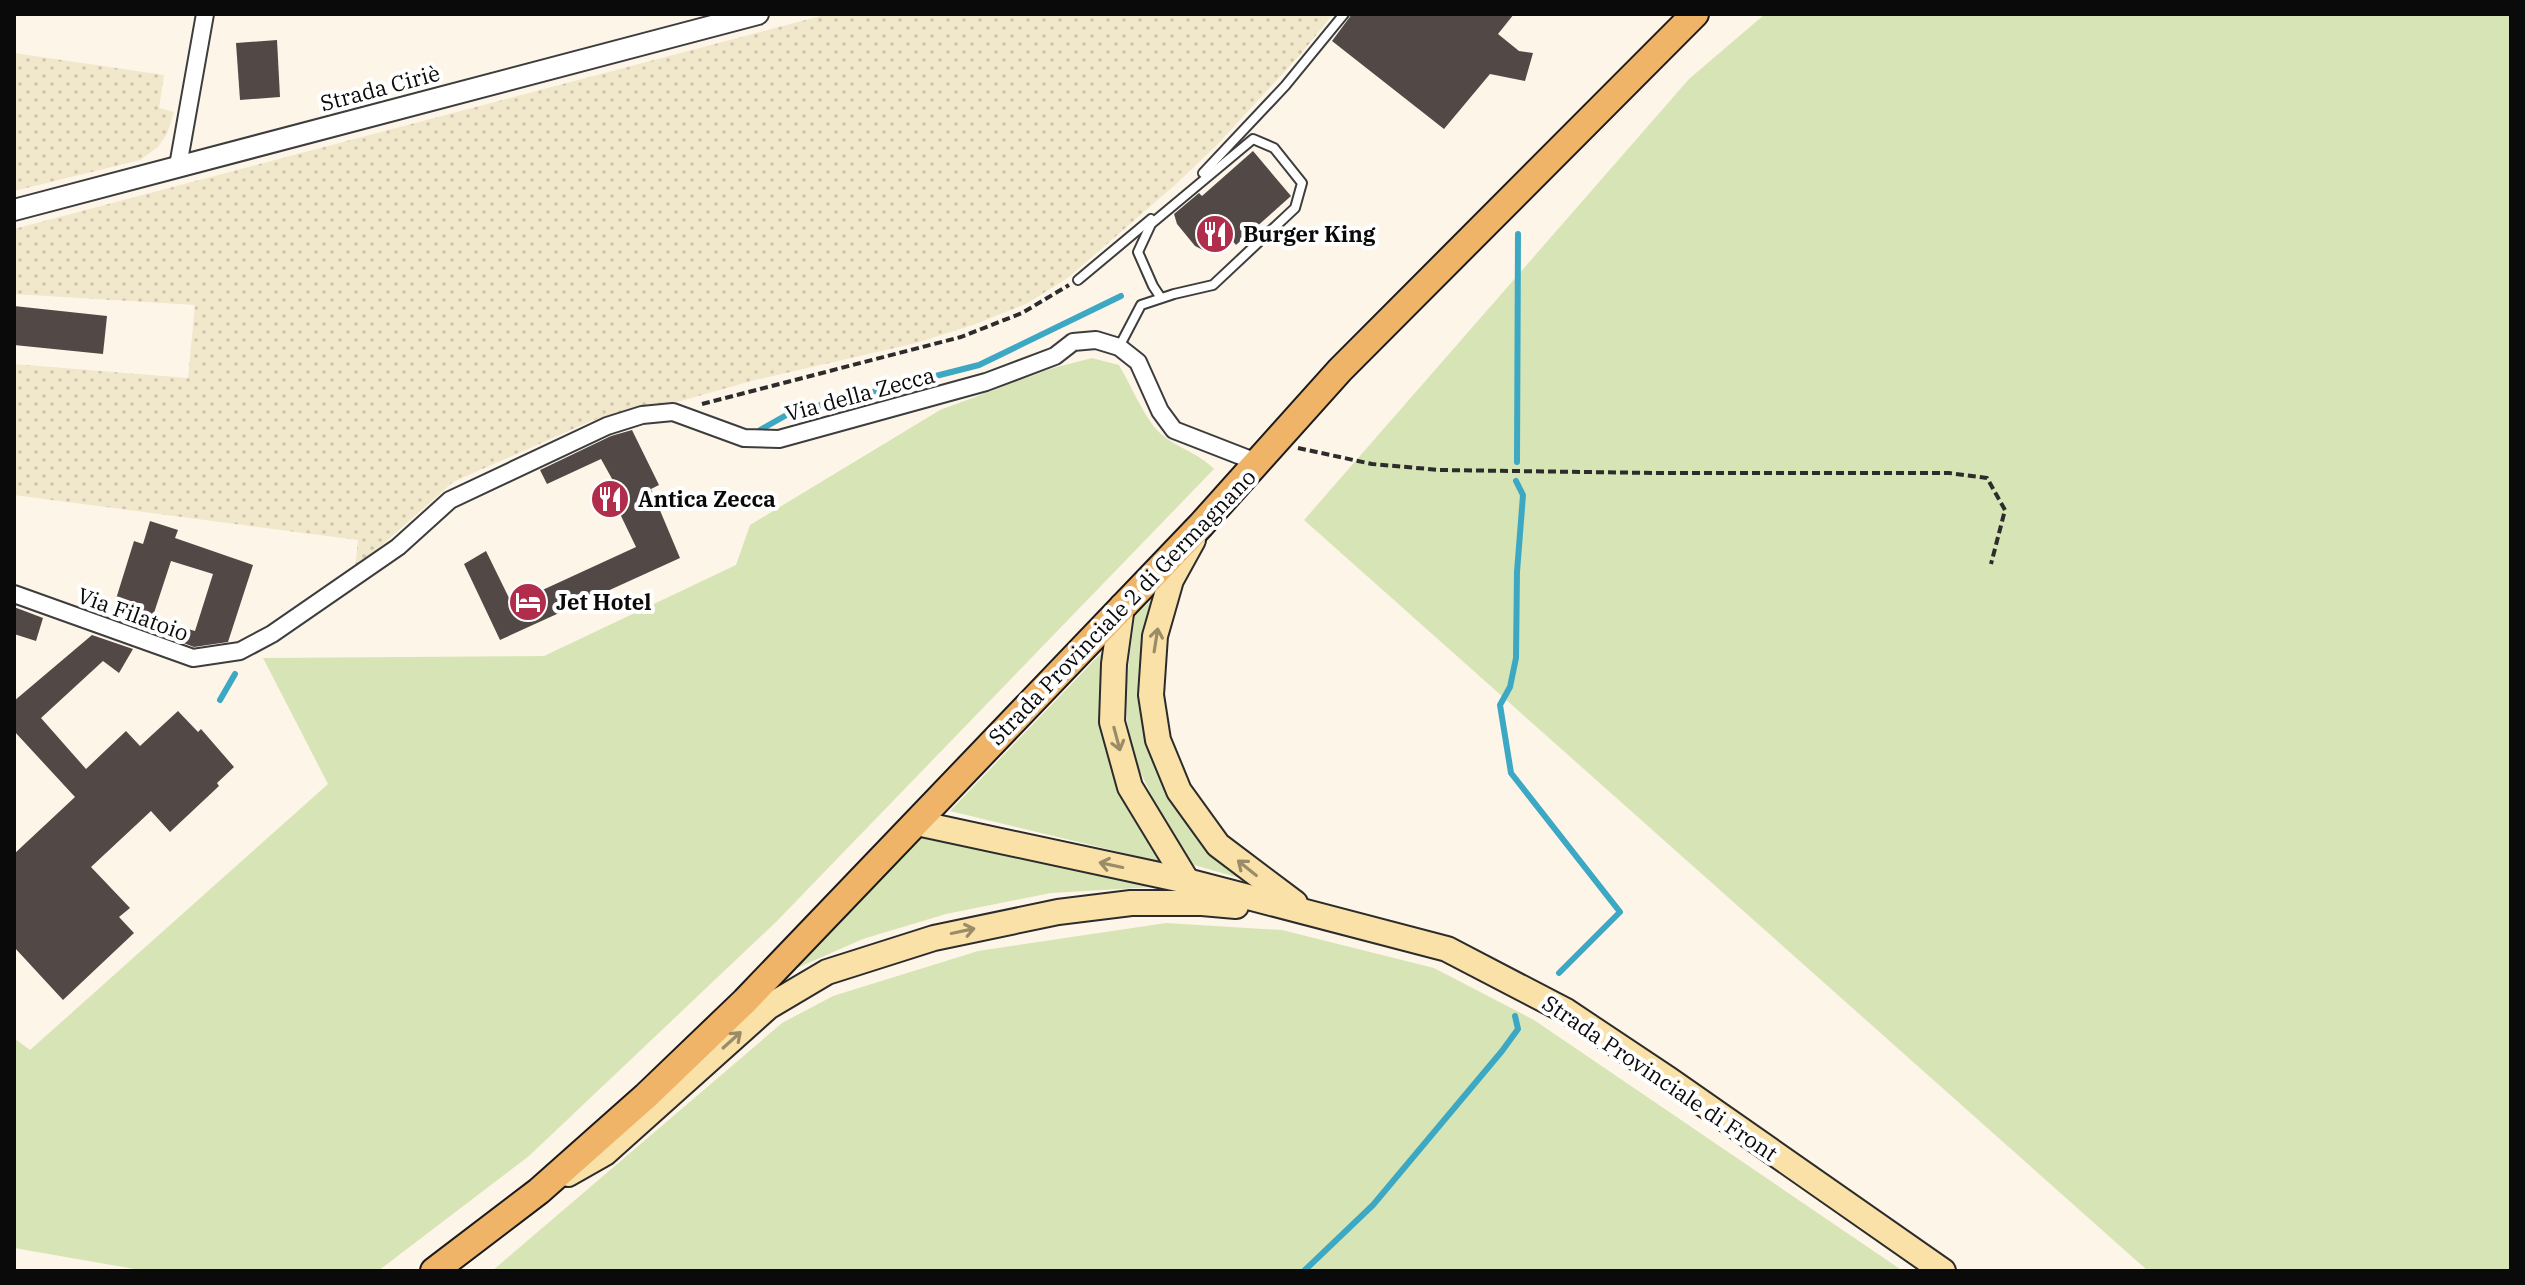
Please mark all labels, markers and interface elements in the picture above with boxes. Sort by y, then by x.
street label: Strada Ciriè [317,58,443,117]
restaurant icon: Burger King [1194,213,1236,255]
place label: Burger King [1243,219,1376,248]
street label: Via della Zecca [782,360,938,427]
street label: Strada Provinciale 2 di Germagnano [982,462,1262,751]
restaurant icon: Antica Zecca [589,478,631,520]
place label: Antica Zecca [638,484,776,513]
street label: Via Filatoio [74,580,193,647]
hotel icon: Jet Hotel [507,581,549,623]
place label: Jet Hotel [556,587,651,616]
one-way arrow [1149,628,1164,653]
one-way arrow [1110,725,1125,751]
one-way arrow [1099,857,1124,872]
one-way arrow [1237,859,1258,877]
one-way arrow [950,923,976,938]
street label: Strada Provinciale di Front [1537,988,1784,1167]
one-way arrow [721,1031,741,1049]

